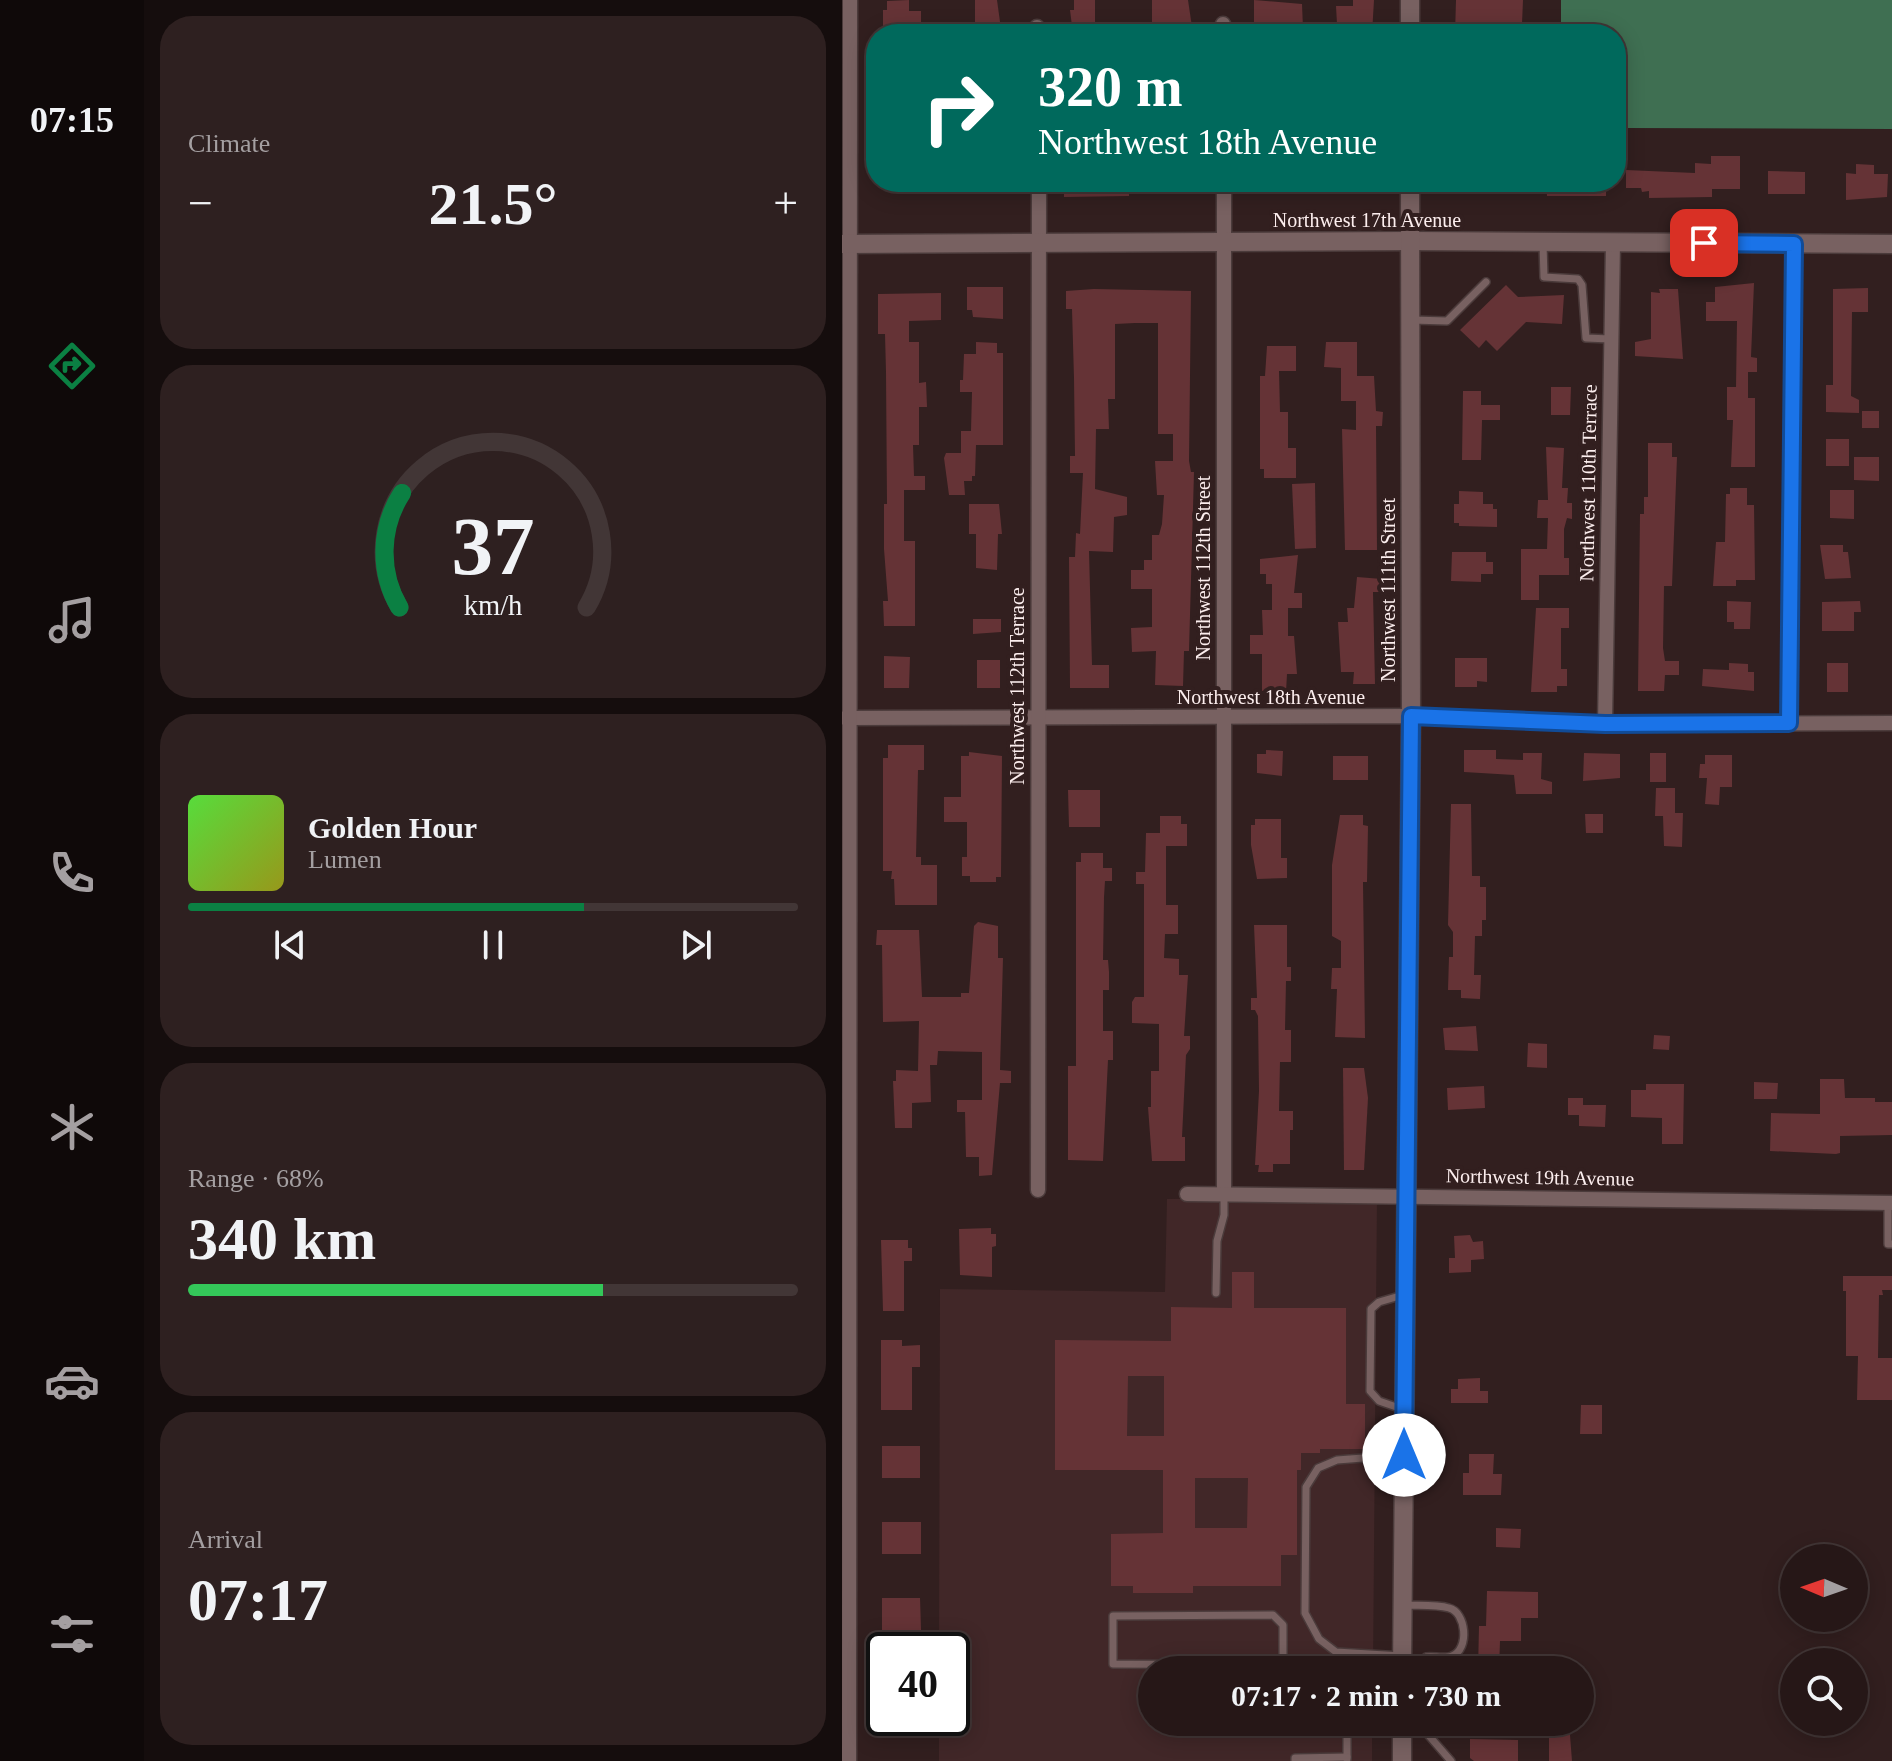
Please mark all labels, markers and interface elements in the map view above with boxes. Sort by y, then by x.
icon: right [906,56,1010,160]
text: 320 m [1038,56,1183,118]
text: 07:15 [30,100,114,140]
text: Northwest 18th Avenue [1038,122,1377,162]
text: Climate [188,129,270,158]
text: 21.5° [429,171,558,237]
text: − [188,179,213,228]
text: + [773,179,798,228]
street label: Northwest 17th Avenue [1273,209,1461,231]
pin [1670,209,1738,277]
icon: arrive [1682,221,1726,265]
icon: directions [44,338,100,394]
street label: Northwest 110th Terrace [1575,384,1601,582]
street label: Northwest 112th Street [1192,475,1214,660]
street label: Northwest 111th Street [1377,498,1399,682]
text: 37 [451,499,535,591]
street label: Northwest 112th Terrace [1006,587,1028,785]
text: km/h [464,590,522,621]
icon: music [44,592,100,648]
street label: Northwest 18th Avenue [1177,686,1365,708]
text: Golden Hour [308,811,477,844]
icon: phone [44,845,100,901]
text: Lumen [308,845,382,874]
icon: previous [268,923,312,967]
icon: pause [471,923,515,967]
icon: next [674,923,718,967]
icon: climate [44,1099,100,1155]
text: Range · 68% [188,1164,324,1193]
street label: Northwest 19th Avenue [1446,1164,1635,1190]
text: 340 km [188,1206,376,1272]
icon: car [44,1353,100,1409]
position arrow [1362,1413,1446,1497]
text: Arrival [188,1525,263,1554]
north arrow [1780,1544,1868,1632]
map controls [1780,1544,1868,1736]
text: 07:17 [188,1567,328,1633]
icon: filters [44,1606,100,1662]
speed limit sign: 40 [866,1632,970,1736]
button: search [1780,1648,1868,1736]
text: 07:17 · 2 min · 730 m [1231,1679,1501,1712]

